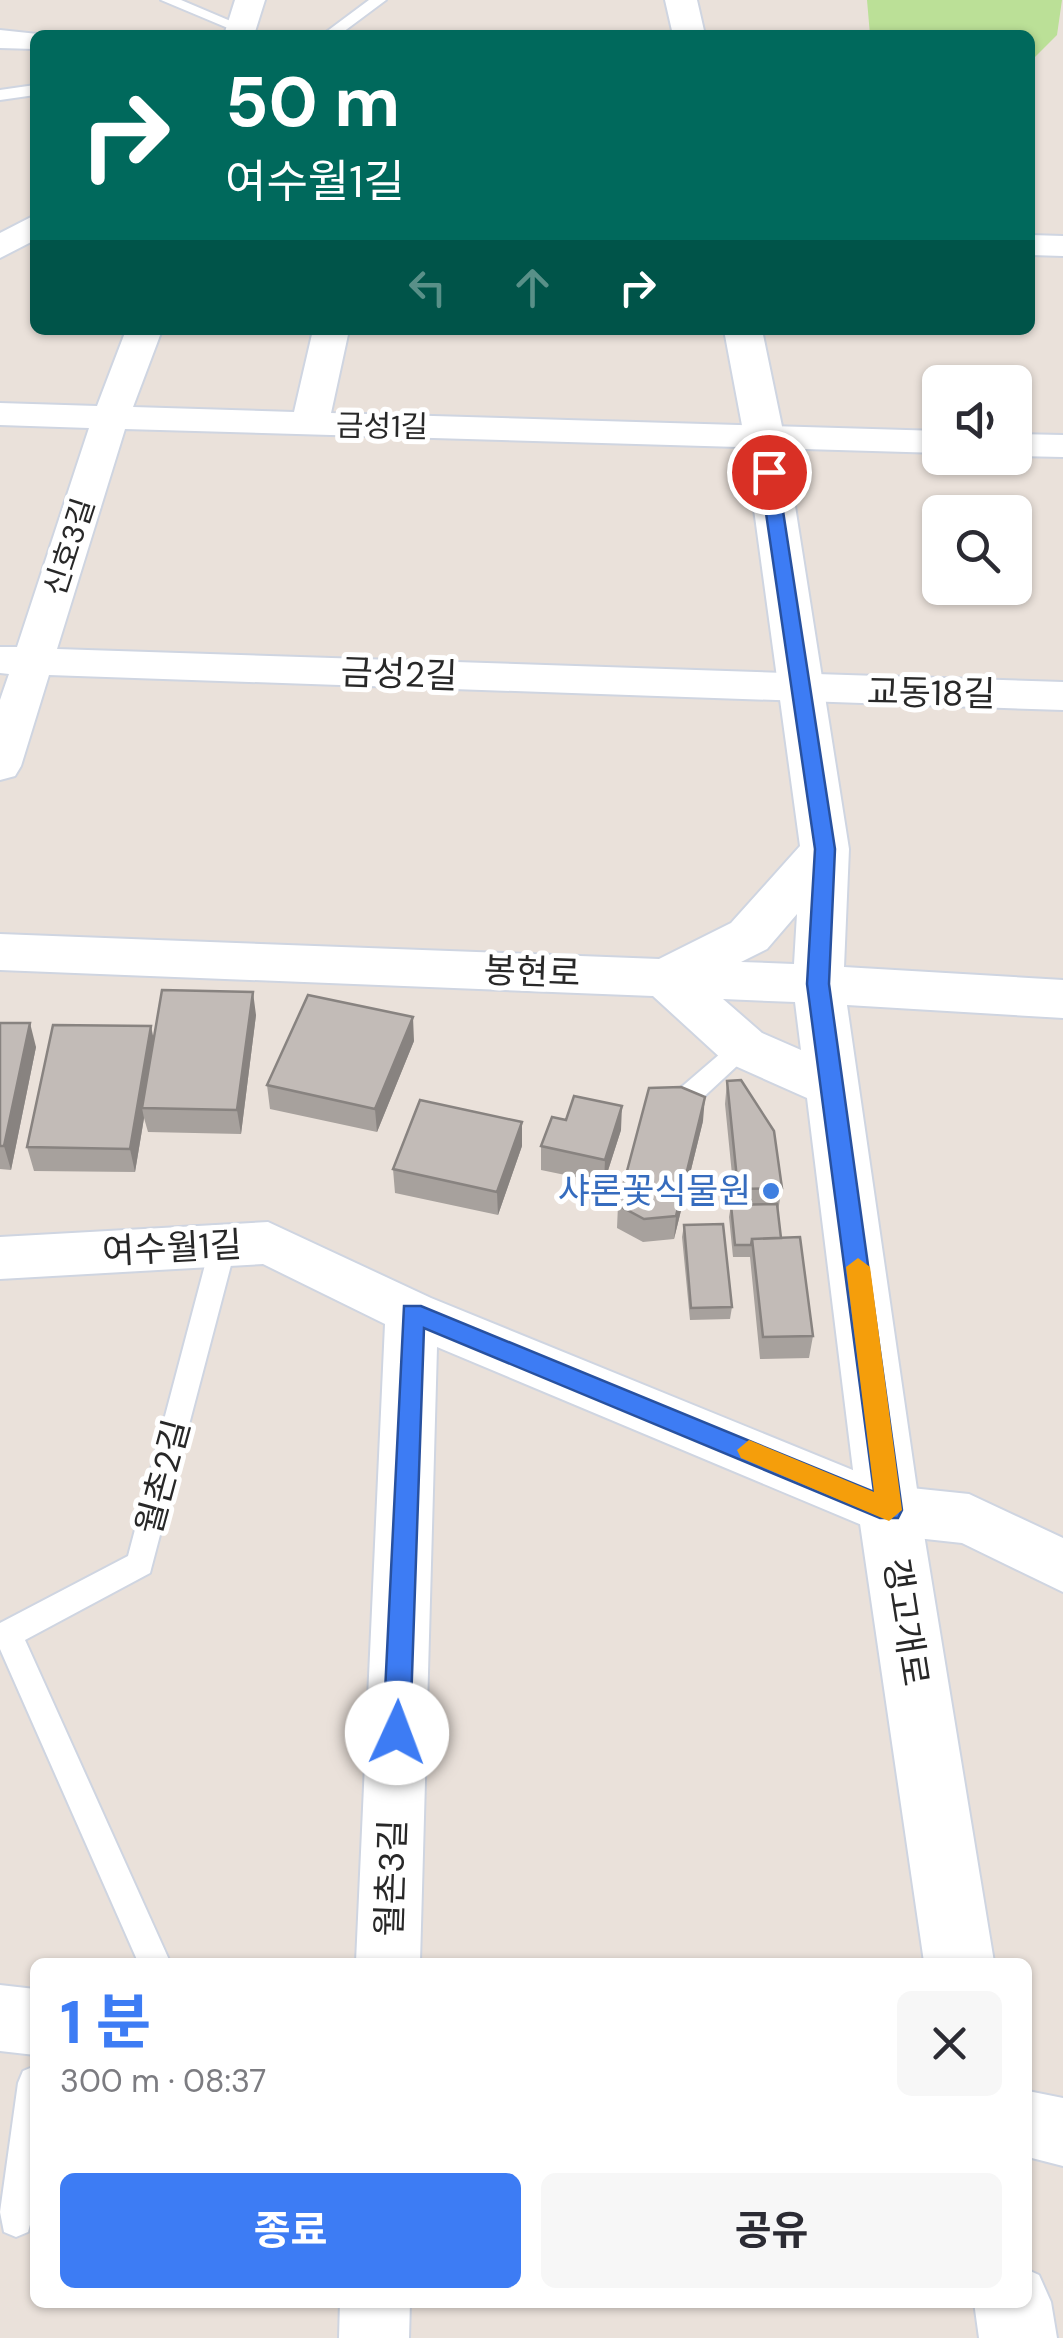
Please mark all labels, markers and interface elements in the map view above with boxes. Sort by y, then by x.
text: 50 m [225,57,400,148]
icon: right [60,70,190,200]
text: 여수월1길 [225,152,405,211]
icon: left [400,260,455,315]
icon: ahead [505,260,560,315]
icon: right [610,260,665,315]
map controls [922,365,1032,605]
button: sound [922,365,1032,475]
street label: 금성1길 [336,406,428,446]
pin [727,430,812,515]
icon: arrive [742,445,797,500]
street label: 신호3길 [35,493,103,601]
button: search [922,495,1032,605]
street label: 금성2길 [340,649,458,699]
street label: 교동18길 [866,669,996,717]
street label: 봉현로 [483,947,581,997]
place label: 샤론꽃식물원 [558,1168,751,1214]
marker: 샤론꽃식물원 [760,1180,782,1202]
street label: 여수월1길 [101,1221,243,1275]
street label: 월촌2길 [126,1415,200,1539]
street label: 갱고개로 [873,1555,939,1689]
position arrow [345,1681,449,1785]
street label: 월촌3길 [366,1819,416,1937]
text: 1 분 [60,1983,151,2062]
button: close [897,1991,1002,2096]
text: 300 m · 08:37 [60,2060,266,2102]
button: 종료 [60,2173,521,2288]
button: 공유 [541,2173,1002,2288]

